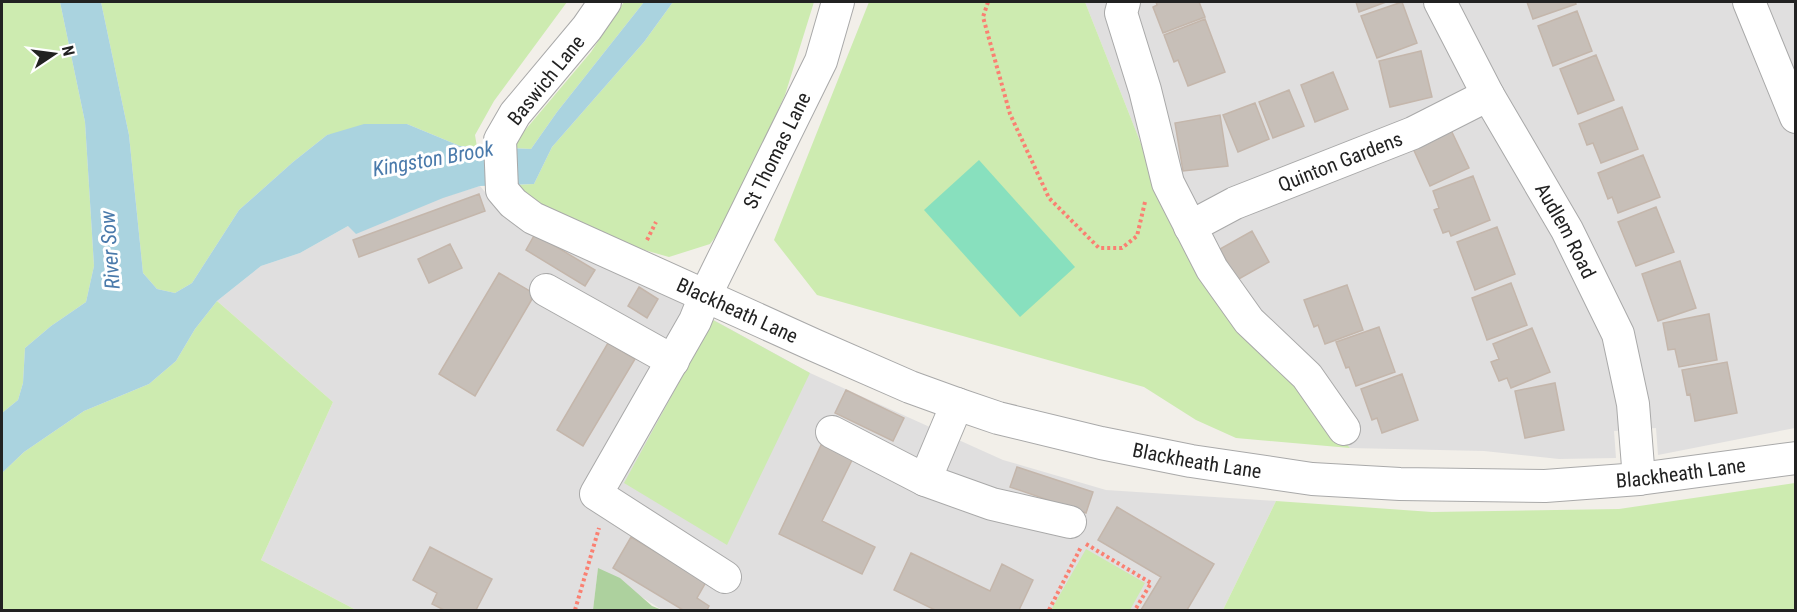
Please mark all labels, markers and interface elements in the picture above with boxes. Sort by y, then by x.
north arrow [24,24,84,84]
street label: Baswich Lane [502,30,590,130]
text: N [58,44,78,58]
street label: St Thomas Lane [738,88,816,213]
street label: Quinton Gardens [1275,126,1406,197]
water label: Kingston Brook [371,136,496,181]
street label: Audlem Road [1530,179,1601,282]
water label: River Sow [95,209,125,290]
street label: Blackheath Lane [673,273,802,348]
street label: Blackheath Lane [1131,438,1263,483]
street label: Blackheath Lane [1615,453,1747,493]

